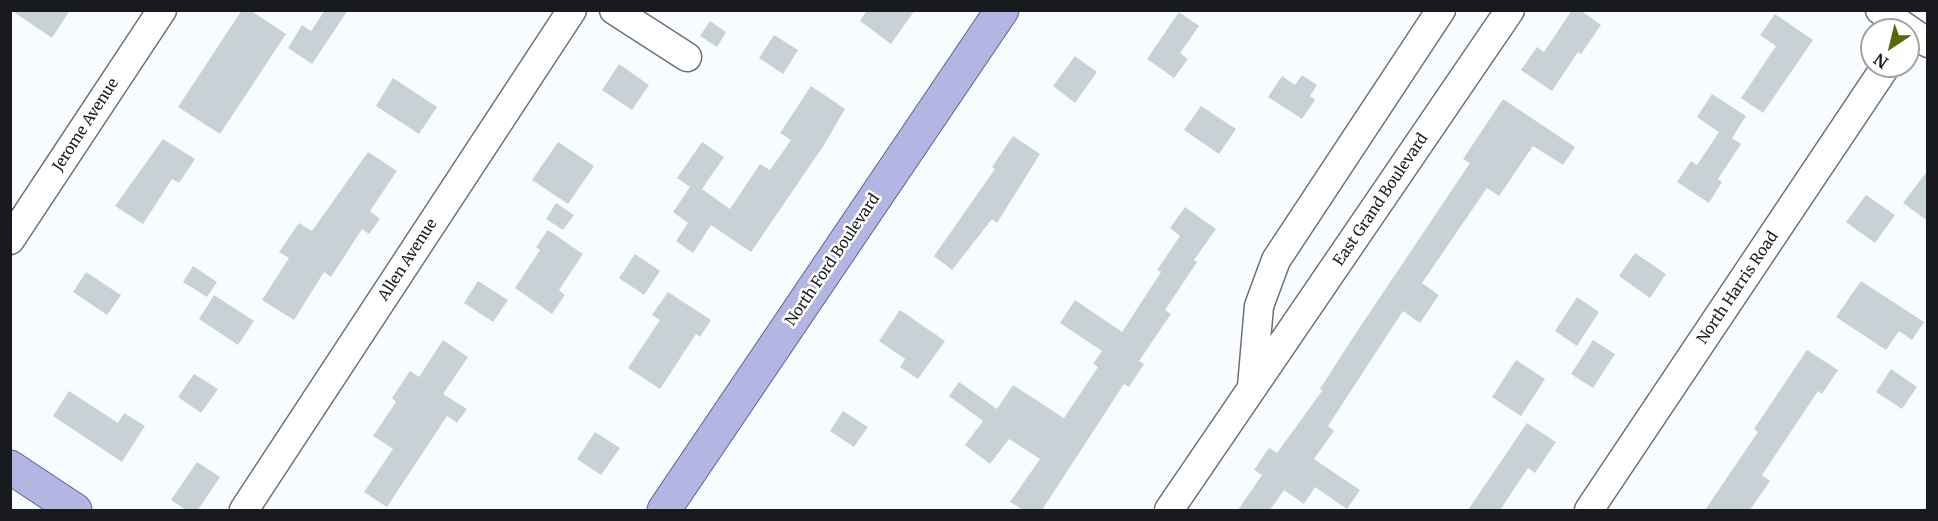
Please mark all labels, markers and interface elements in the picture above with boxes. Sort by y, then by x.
north arrow [1860,18,1920,78]
text: N [1870,49,1892,73]
street label: Jerome Avenue [49,75,123,175]
street label: East Grand Boulevard [1330,130,1432,270]
street label: North Ford Boulevard [782,191,884,329]
street label: Allen Avenue [375,216,441,304]
street label: North Harris Road [1694,228,1782,348]

